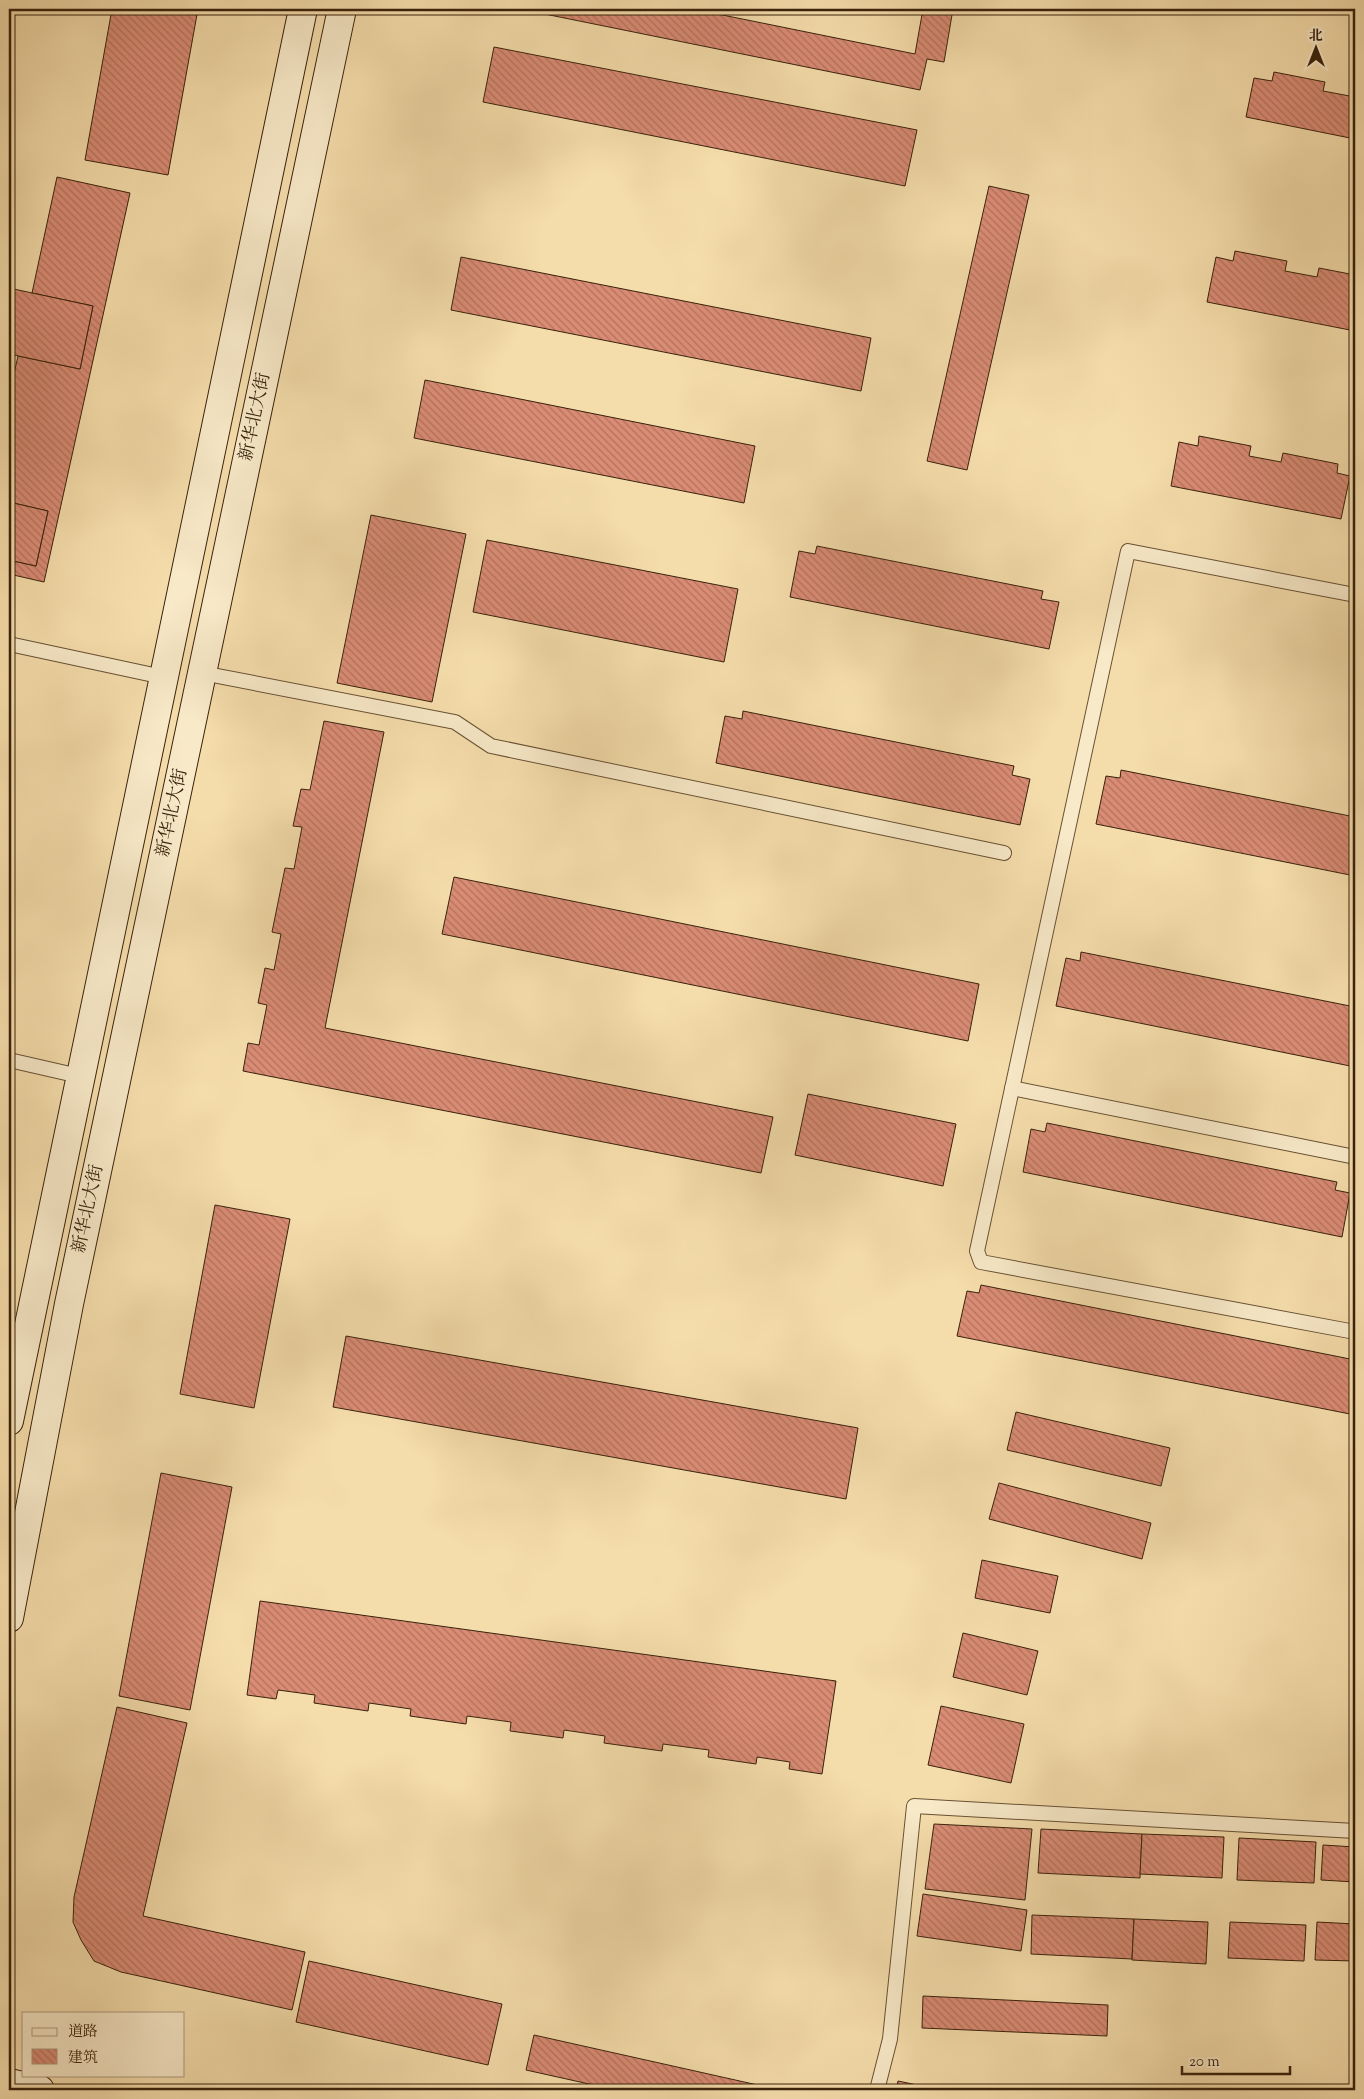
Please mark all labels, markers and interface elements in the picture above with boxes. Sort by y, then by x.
north arrow [1292,22,1342,72]
text: 北 [1309,27,1323,47]
street label: 新华北大街 [234,370,278,464]
street label: 新华北大街 [151,766,195,860]
street label: 新华北大街 [67,1162,111,1256]
legend [22,2012,185,2076]
text: 道路 [68,2022,98,2043]
scale bar [1182,2044,1289,2076]
text: 建筑 [68,2048,98,2069]
text: 20 m [1189,2052,1220,2073]

